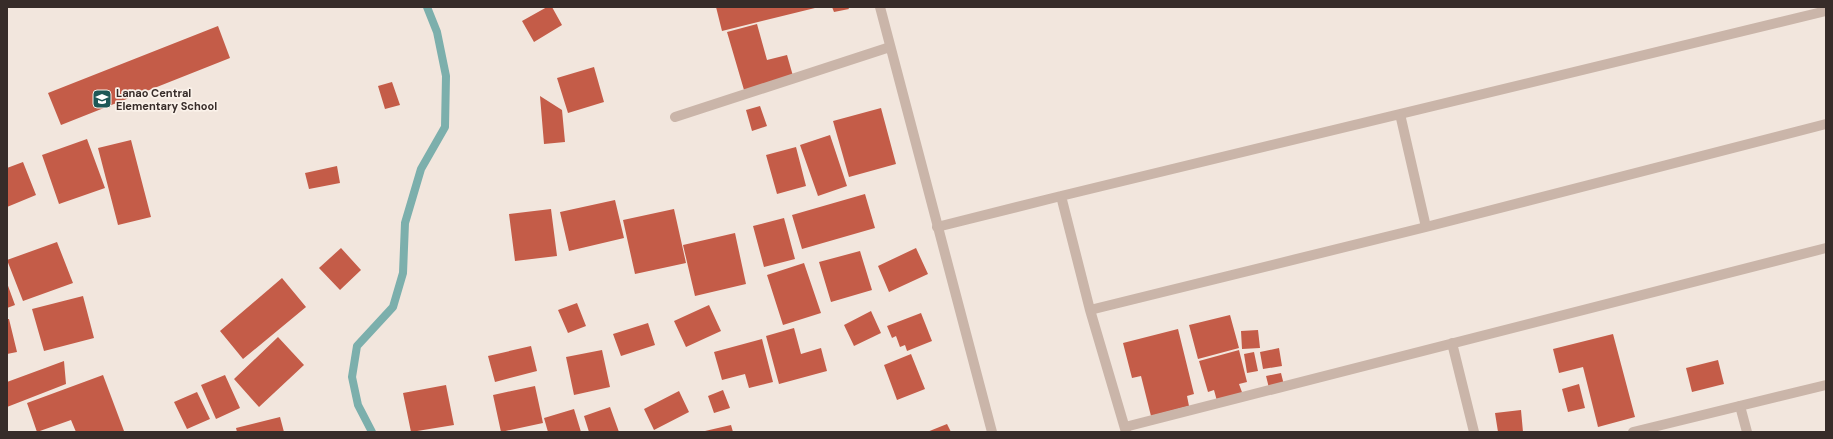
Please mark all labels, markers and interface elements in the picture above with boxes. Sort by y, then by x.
place label: Lanao Central Elementary School [116,86,217,113]
school or university icon: Lanao Central Elementary School [91,88,113,110]

